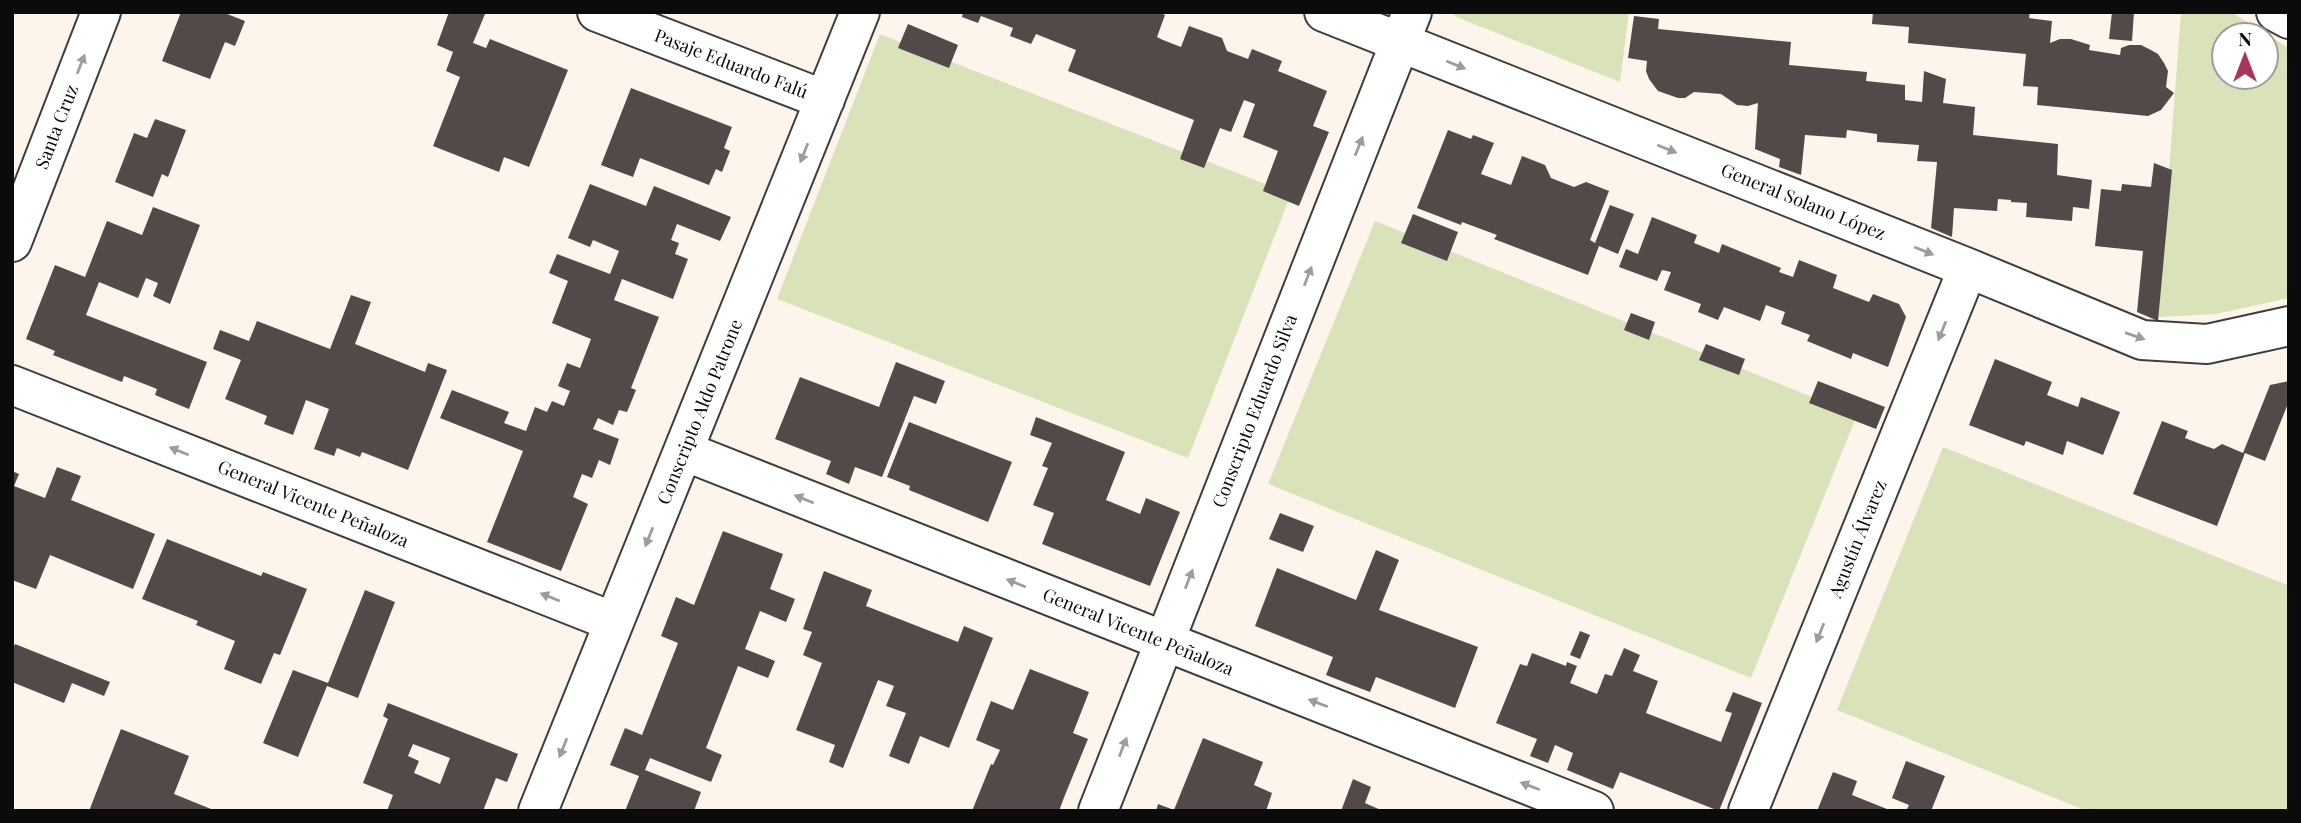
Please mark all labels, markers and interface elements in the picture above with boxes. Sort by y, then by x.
north arrow [2210,21,2280,91]
street label: Pasaje Eduardo Falú [651,23,812,104]
text: N [2238,25,2252,51]
one-way arrow [76,53,87,74]
one-way arrow [1445,59,1466,70]
street label: Santa Cruz [29,81,83,172]
one-way arrow [1354,135,1365,156]
one-way arrow [798,143,809,164]
one-way arrow [1657,143,1678,154]
street label: General Solano López [1718,157,1889,245]
one-way arrow [1914,245,1935,256]
one-way arrow [1302,265,1313,286]
street label: Conscripto Eduardo Silva [1206,310,1302,511]
street label: Conscripto Aldo Patrone [651,315,747,508]
one-way arrow [1937,321,1948,342]
one-way arrow [2124,331,2145,342]
one-way arrow [169,445,190,456]
street label: General Vicente Peñaloza [214,454,412,552]
street label: Agustín Álvarez [1822,476,1892,602]
one-way arrow [794,493,815,504]
one-way arrow [643,526,654,547]
one-way arrow [1183,568,1194,589]
one-way arrow [1005,578,1026,589]
street label: General Vicente Peñaloza [1039,582,1237,680]
one-way arrow [540,592,561,603]
one-way arrow [1814,623,1826,643]
one-way arrow [1308,697,1329,708]
one-way arrow [558,737,569,758]
one-way arrow [1118,737,1129,758]
one-way arrow [1519,780,1540,791]

